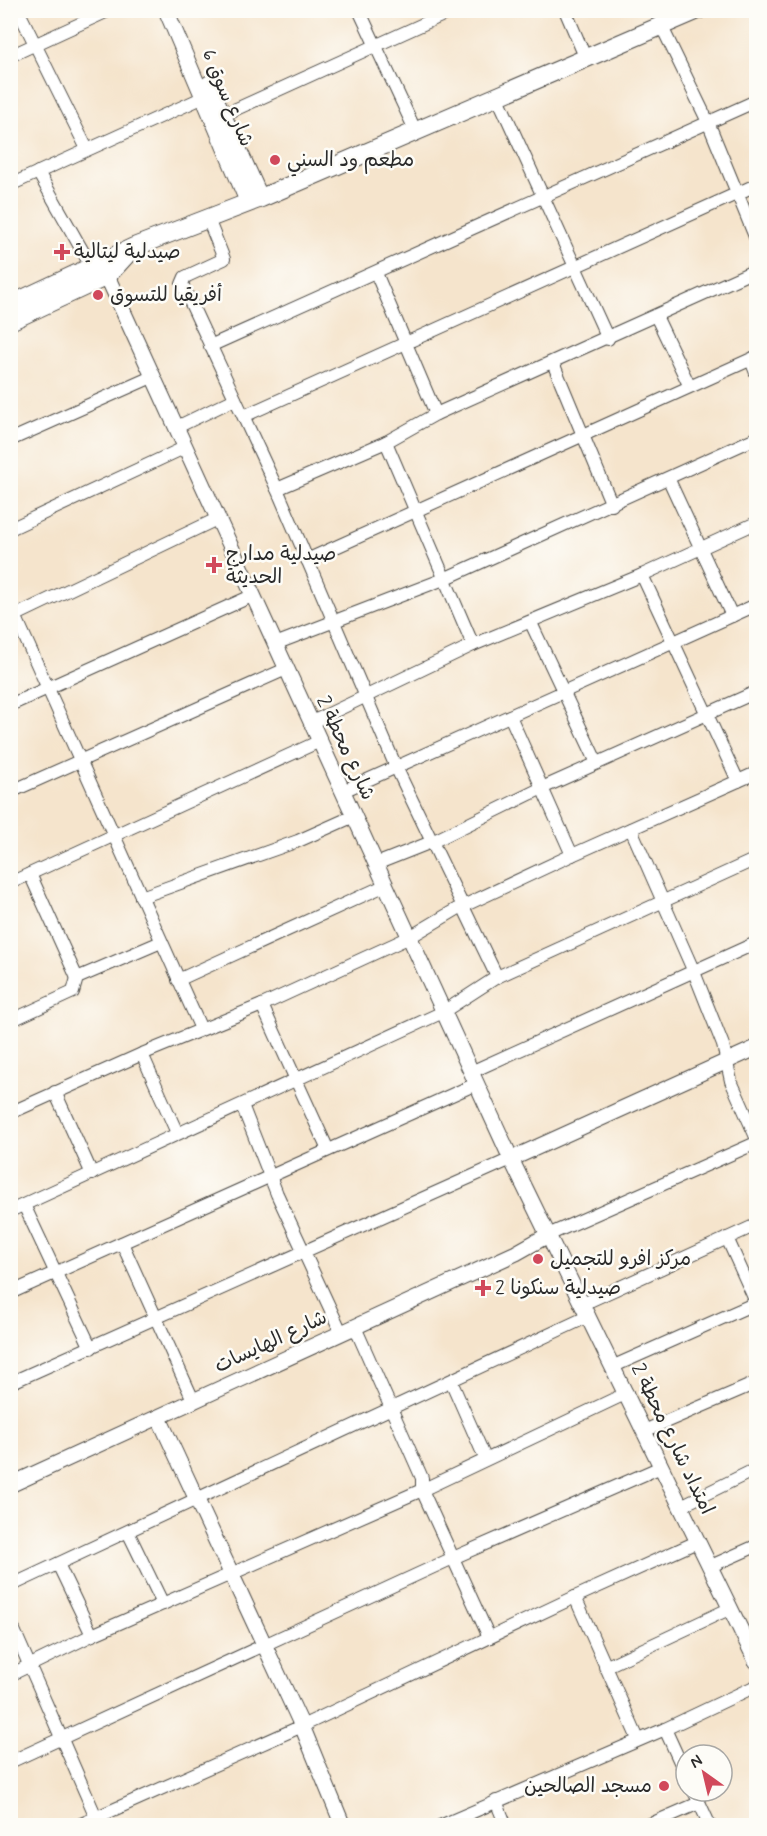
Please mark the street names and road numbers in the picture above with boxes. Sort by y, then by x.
street label: شارع سوق 6 [194,45,260,151]
street label: شارع محطة 2 [309,691,381,805]
street label: شارع الهايسات [210,1304,332,1380]
street label: امتداد شارع محطة 2 [624,1359,720,1519]

